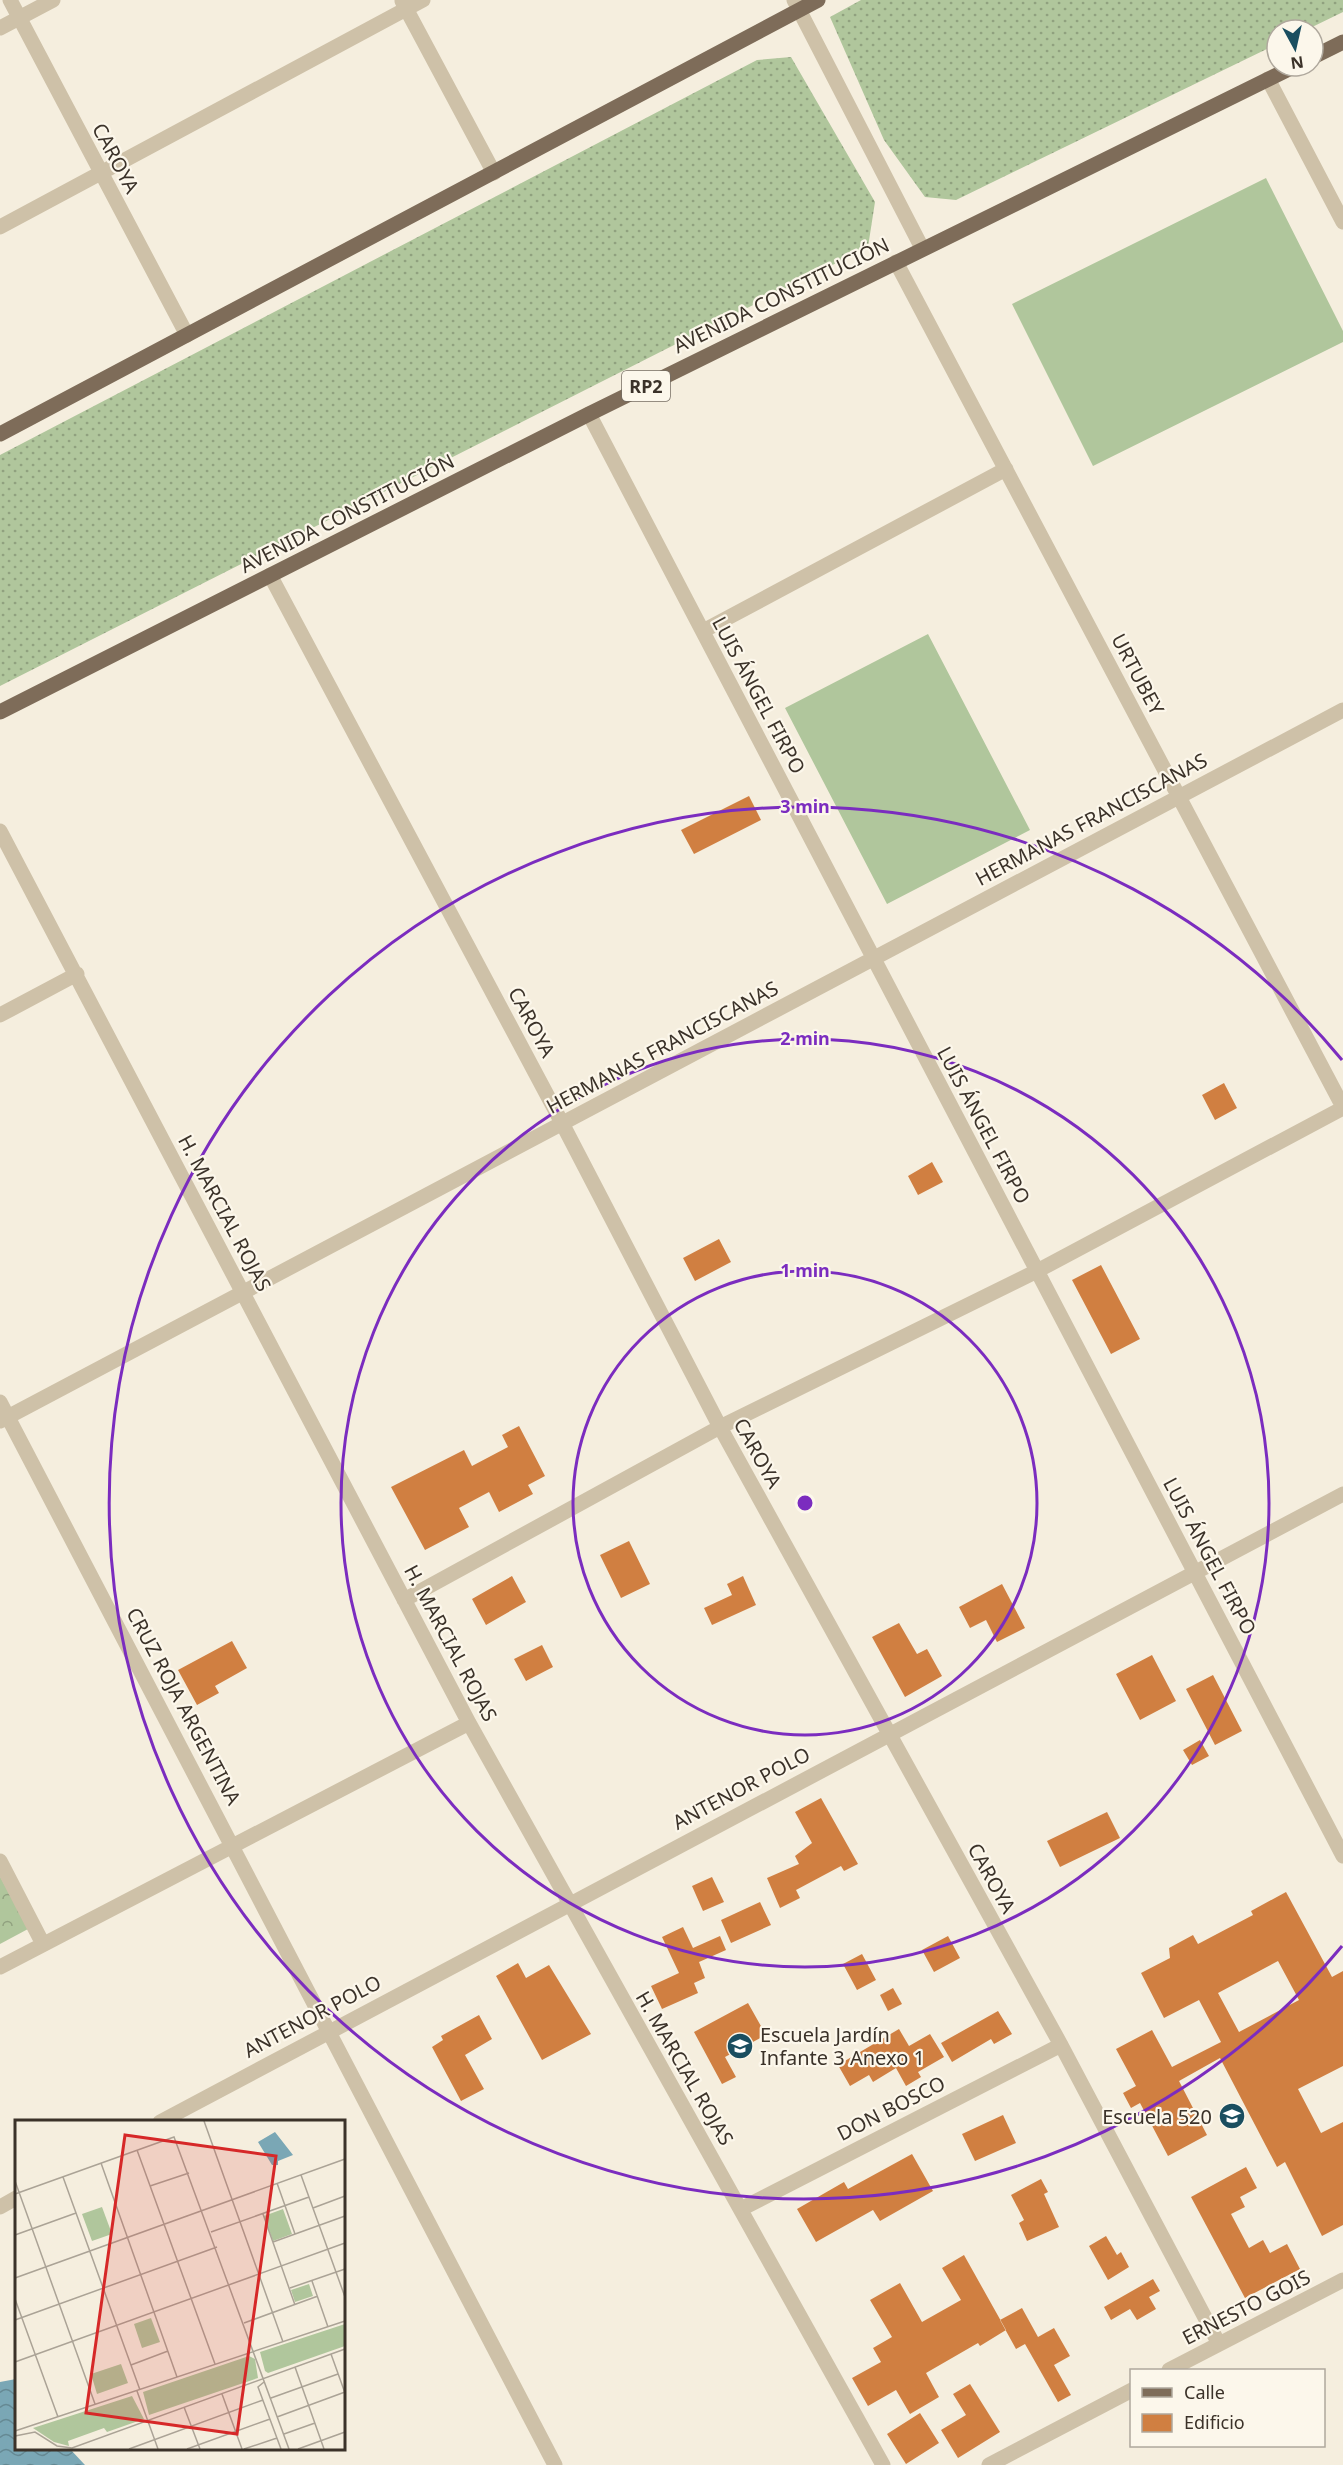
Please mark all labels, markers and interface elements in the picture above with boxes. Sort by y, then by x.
north arrow [1265,18,1325,78]
text: N [1289,51,1305,75]
street label: CAROYA [86,118,146,198]
street label: AVENIDA CONSTITUCIÓN [668,231,894,359]
road number: RP2 [622,371,670,401]
street label: AVENIDA CONSTITUCIÓN [235,447,459,579]
street label: LUIS ÁNGEL FIRPO [706,612,812,778]
street label: URTUBEY [1105,629,1171,720]
street label: HERMANAS FRANCISCANAS [970,746,1212,892]
text: 3 min [780,794,830,818]
street label: HERMANAS FRANCISCANAS [541,974,783,1120]
street label: CAROYA [502,982,562,1062]
text: 2 min [780,1026,830,1050]
street label: LUIS ÁNGEL FIRPO [931,1042,1037,1208]
street label: H. MARCIAL ROJAS [172,1130,278,1296]
text: 1 min [780,1258,830,1282]
street label: CAROYA [728,1413,788,1493]
street label: LUIS ÁNGEL FIRPO [1157,1473,1263,1639]
centre of rings [795,1493,815,1513]
street label: H. MARCIAL ROJAS [398,1560,504,1726]
street label: CRUZ ROJA ARGENTINA [120,1603,248,1810]
street label: ANTENOR POLO [668,1740,814,1836]
street label: CAROYA [962,1838,1022,1918]
street label: ANTENOR POLO [239,1968,385,2064]
street label: H. MARCIAL ROJAS [630,1986,740,2150]
place label: Escuela Jardín Infante 3 Anexo 1 [760,2021,925,2071]
school or university icon: Escuela Jardín Infante 3 Anexo 1 [725,2031,755,2061]
street label: DON BOSCO [832,2069,950,2147]
school or university icon: Escuela 520 [1217,2101,1247,2131]
place label: Escuela 520 [1102,2103,1212,2130]
inset map [15,2120,345,2450]
street label: ERNESTO GOIS [1177,2263,1315,2351]
legend [1130,2369,1325,2447]
text: Calle [1184,2380,1225,2404]
text: Edificio [1184,2410,1245,2434]

